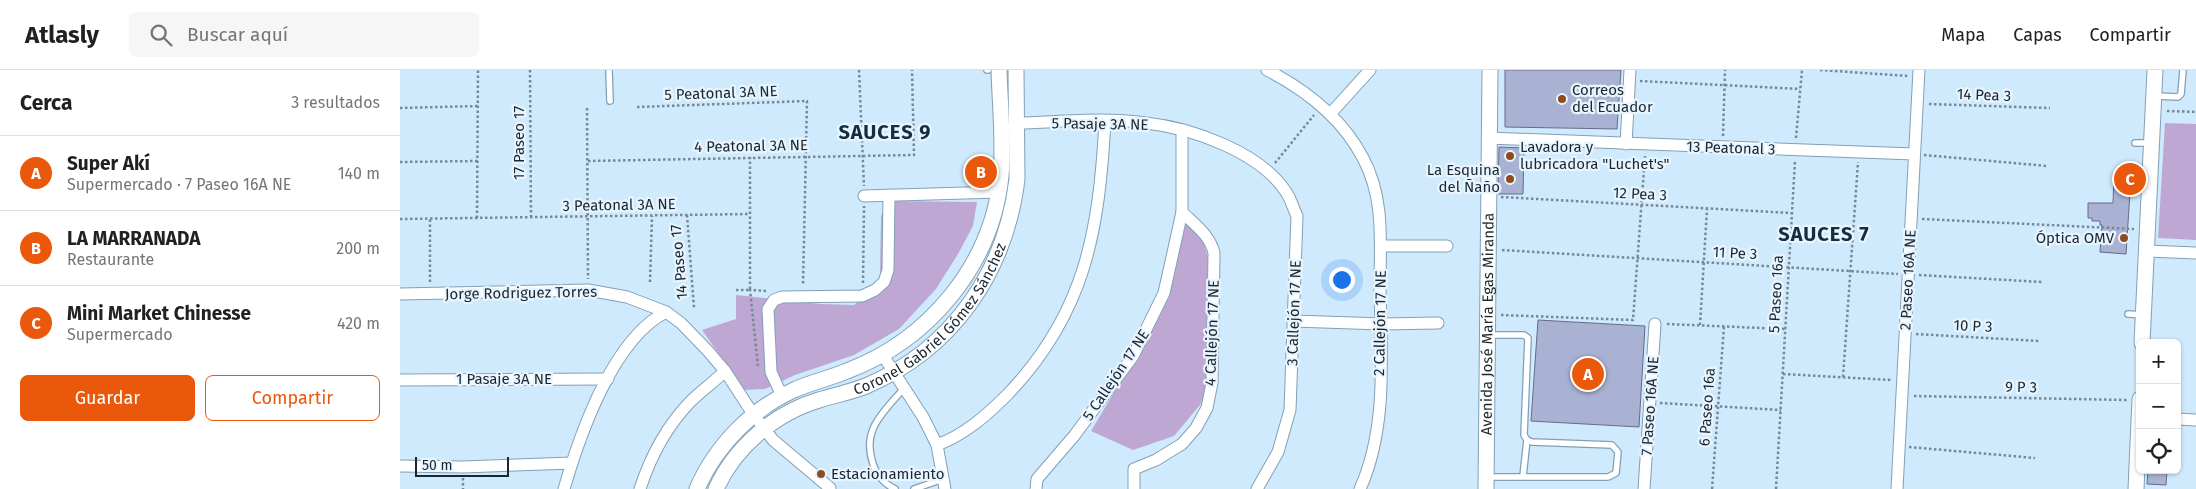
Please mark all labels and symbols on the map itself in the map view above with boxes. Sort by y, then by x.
place label: Correos del Ecuador [1572,81,1653,116]
street label: 5 Peatonal 3A NE [664,82,778,104]
street label: 14 Pea 3 [1957,85,2011,105]
marker: Correos del Ecuador [1556,93,1568,105]
street label: 17 Paseo 17 [510,106,528,180]
street label: 5 Pasaje 3A NE [1051,114,1149,134]
district label: SAUCES 9 [838,120,932,144]
street label: 4 Peatonal 3A NE [694,136,808,156]
street label: 13 Peatonal 3 [1686,137,1776,159]
place label: Lavadora y lubricadora "Luchet's" [1520,138,1670,173]
marker: Lavadora y lubricadora "Luchet's" [1504,150,1516,162]
pin: B [965,153,997,191]
pin: C [2114,160,2146,198]
place label: La Esquina del Ñaño [1427,161,1500,196]
marker: La Esquina del Ñaño [1504,173,1516,185]
street label: 12 Pea 3 [1613,184,1667,204]
street label: 3 Peatonal 3A NE [562,195,676,215]
street label: Avenida José María Egas Miranda [1478,213,1498,435]
district label: SAUCES 7 [1778,222,1870,246]
street label: 14 Paseo 17 [667,223,691,300]
street label: 2 Paseo 16A NE [1896,229,1920,331]
place label: Óptica OMV [2036,229,2115,247]
marker: Óptica OMV [2118,232,2130,244]
street label: Coronel Gabriel Gómez Sánchez [851,240,1010,399]
street label: 11 Pe 3 [1712,243,1758,263]
street label: 5 Paseo 16a [1765,255,1787,333]
street label: 3 Callejón 17 NE [1283,260,1305,366]
your location [1329,267,1355,293]
street label: 2 Callejón 17 NE [1370,270,1390,376]
street label: 4 Callejón 17 NE [1201,280,1223,386]
street label: Jorge Rodriguez Torres [445,283,597,303]
street label: 10 P 3 [1953,316,1993,336]
street label: 5 Callejón 17 NE [1079,326,1153,424]
pin: A [1572,355,1604,393]
street label: 7 Paseo 16A NE [1638,356,1662,456]
street label: 6 Paseo 16a [1695,367,1719,447]
street label: 1 Pasaje 3A NE [456,370,552,388]
street label: 9 P 3 [2005,378,2037,396]
scale bar [415,454,509,477]
place label: Estacionamiento [831,465,945,483]
marker: Estacionamiento [815,468,827,480]

